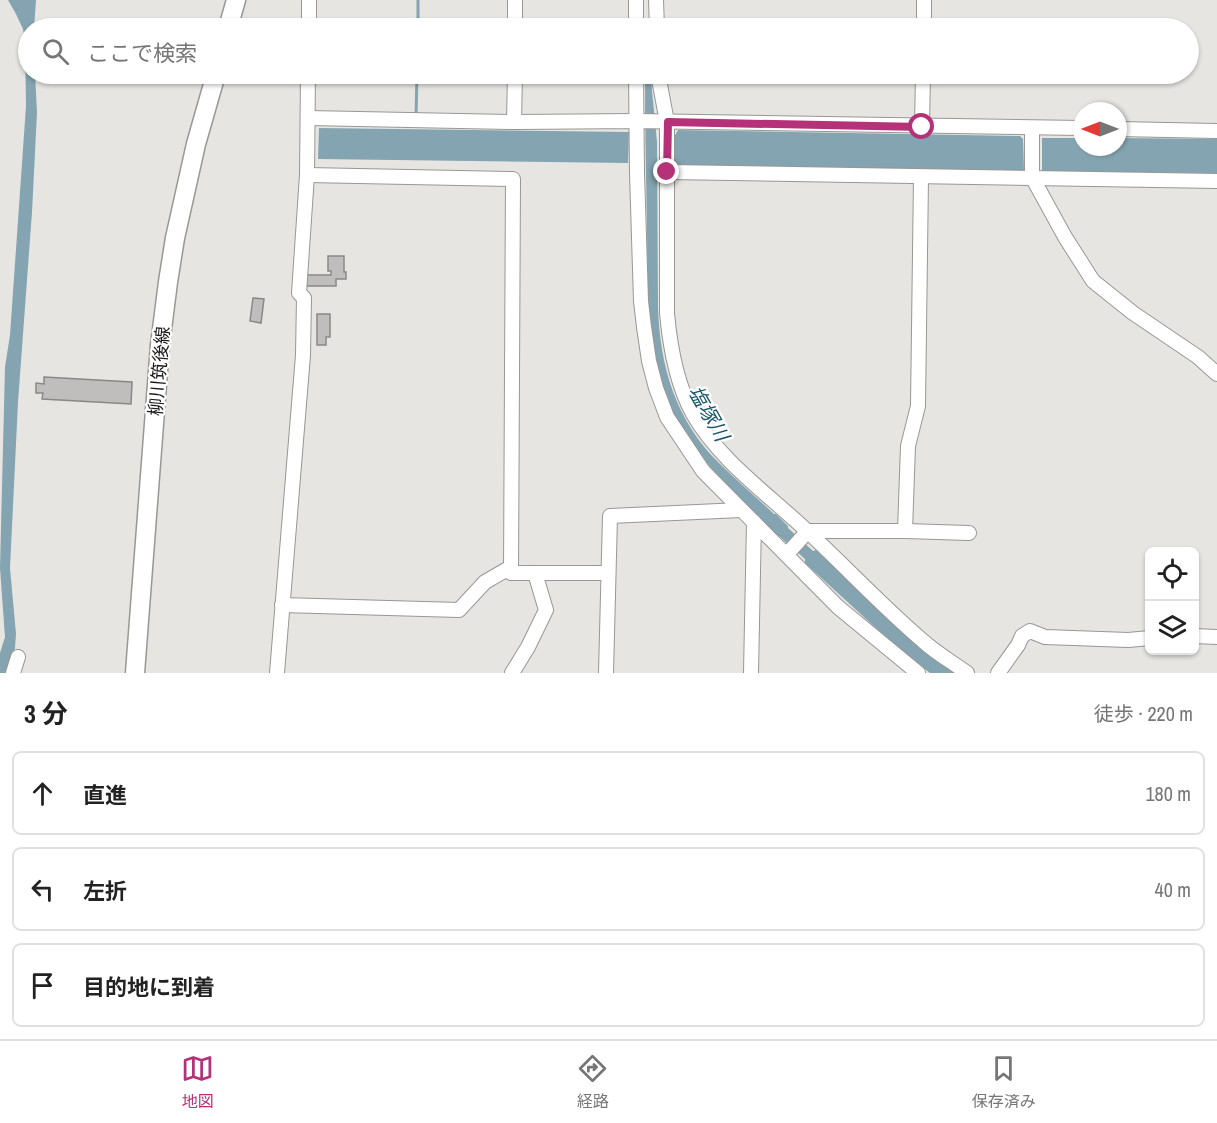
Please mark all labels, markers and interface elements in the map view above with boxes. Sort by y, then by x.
search box [18,18,1199,84]
icon: search [39,35,72,68]
text: ここで検索 [87,38,197,68]
north arrow [1073,102,1127,156]
route start [908,113,934,139]
route end [653,158,679,184]
street label: 柳川筑後線 [143,325,175,417]
water label: 塩塚川 [682,380,737,447]
map controls [1145,547,1199,655]
button: locate [1145,547,1199,601]
button: layers [1145,601,1199,655]
text: 3 分 [24,696,68,731]
text: 徒歩 · 220 m [1094,700,1193,727]
icon: ahead [26,777,59,810]
text: 直進 [83,780,127,810]
text: 180 m [1145,780,1191,807]
icon: left [26,873,59,906]
text: 左折 [83,876,127,906]
text: 40 m [1155,876,1191,903]
icon: arrive [26,969,59,1002]
text: 目的地に到着 [83,972,215,1002]
tab: 地図 [181,1052,214,1112]
tab: 経路 [576,1052,609,1112]
tab: 保存済み [972,1052,1036,1112]

